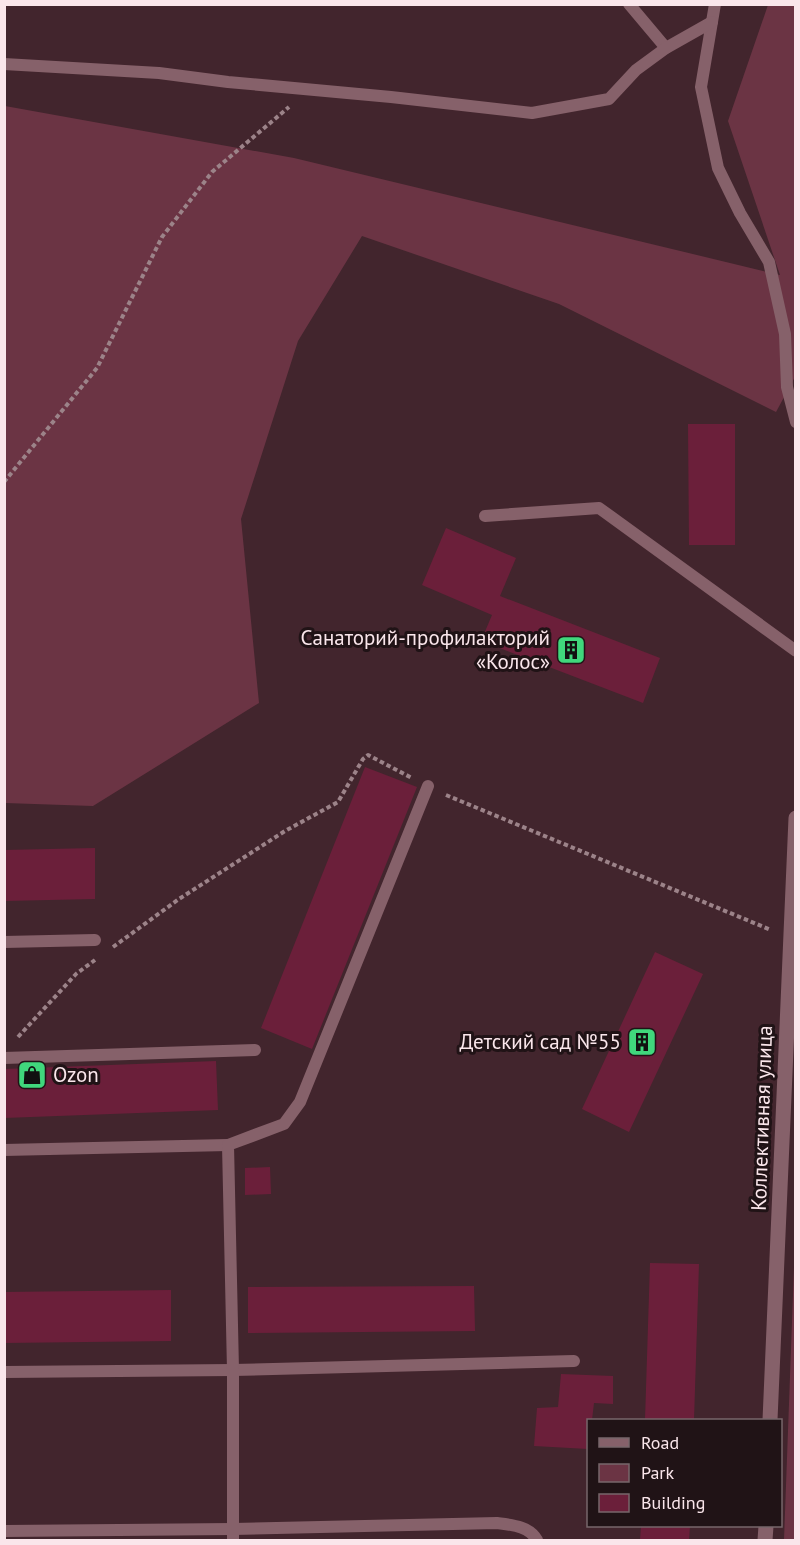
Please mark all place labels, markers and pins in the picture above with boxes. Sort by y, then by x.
place label: Санаторий-профилакторий «Колос» [301,624,550,675]
building icon: Санаторий-профилакторий «Колос» [555,634,587,666]
building icon: Детский сад №55 [626,1026,658,1058]
place label: Детский сад №55 [459,1028,621,1055]
shop icon: Ozon [16,1059,48,1091]
place label: Ozon [53,1061,99,1088]

